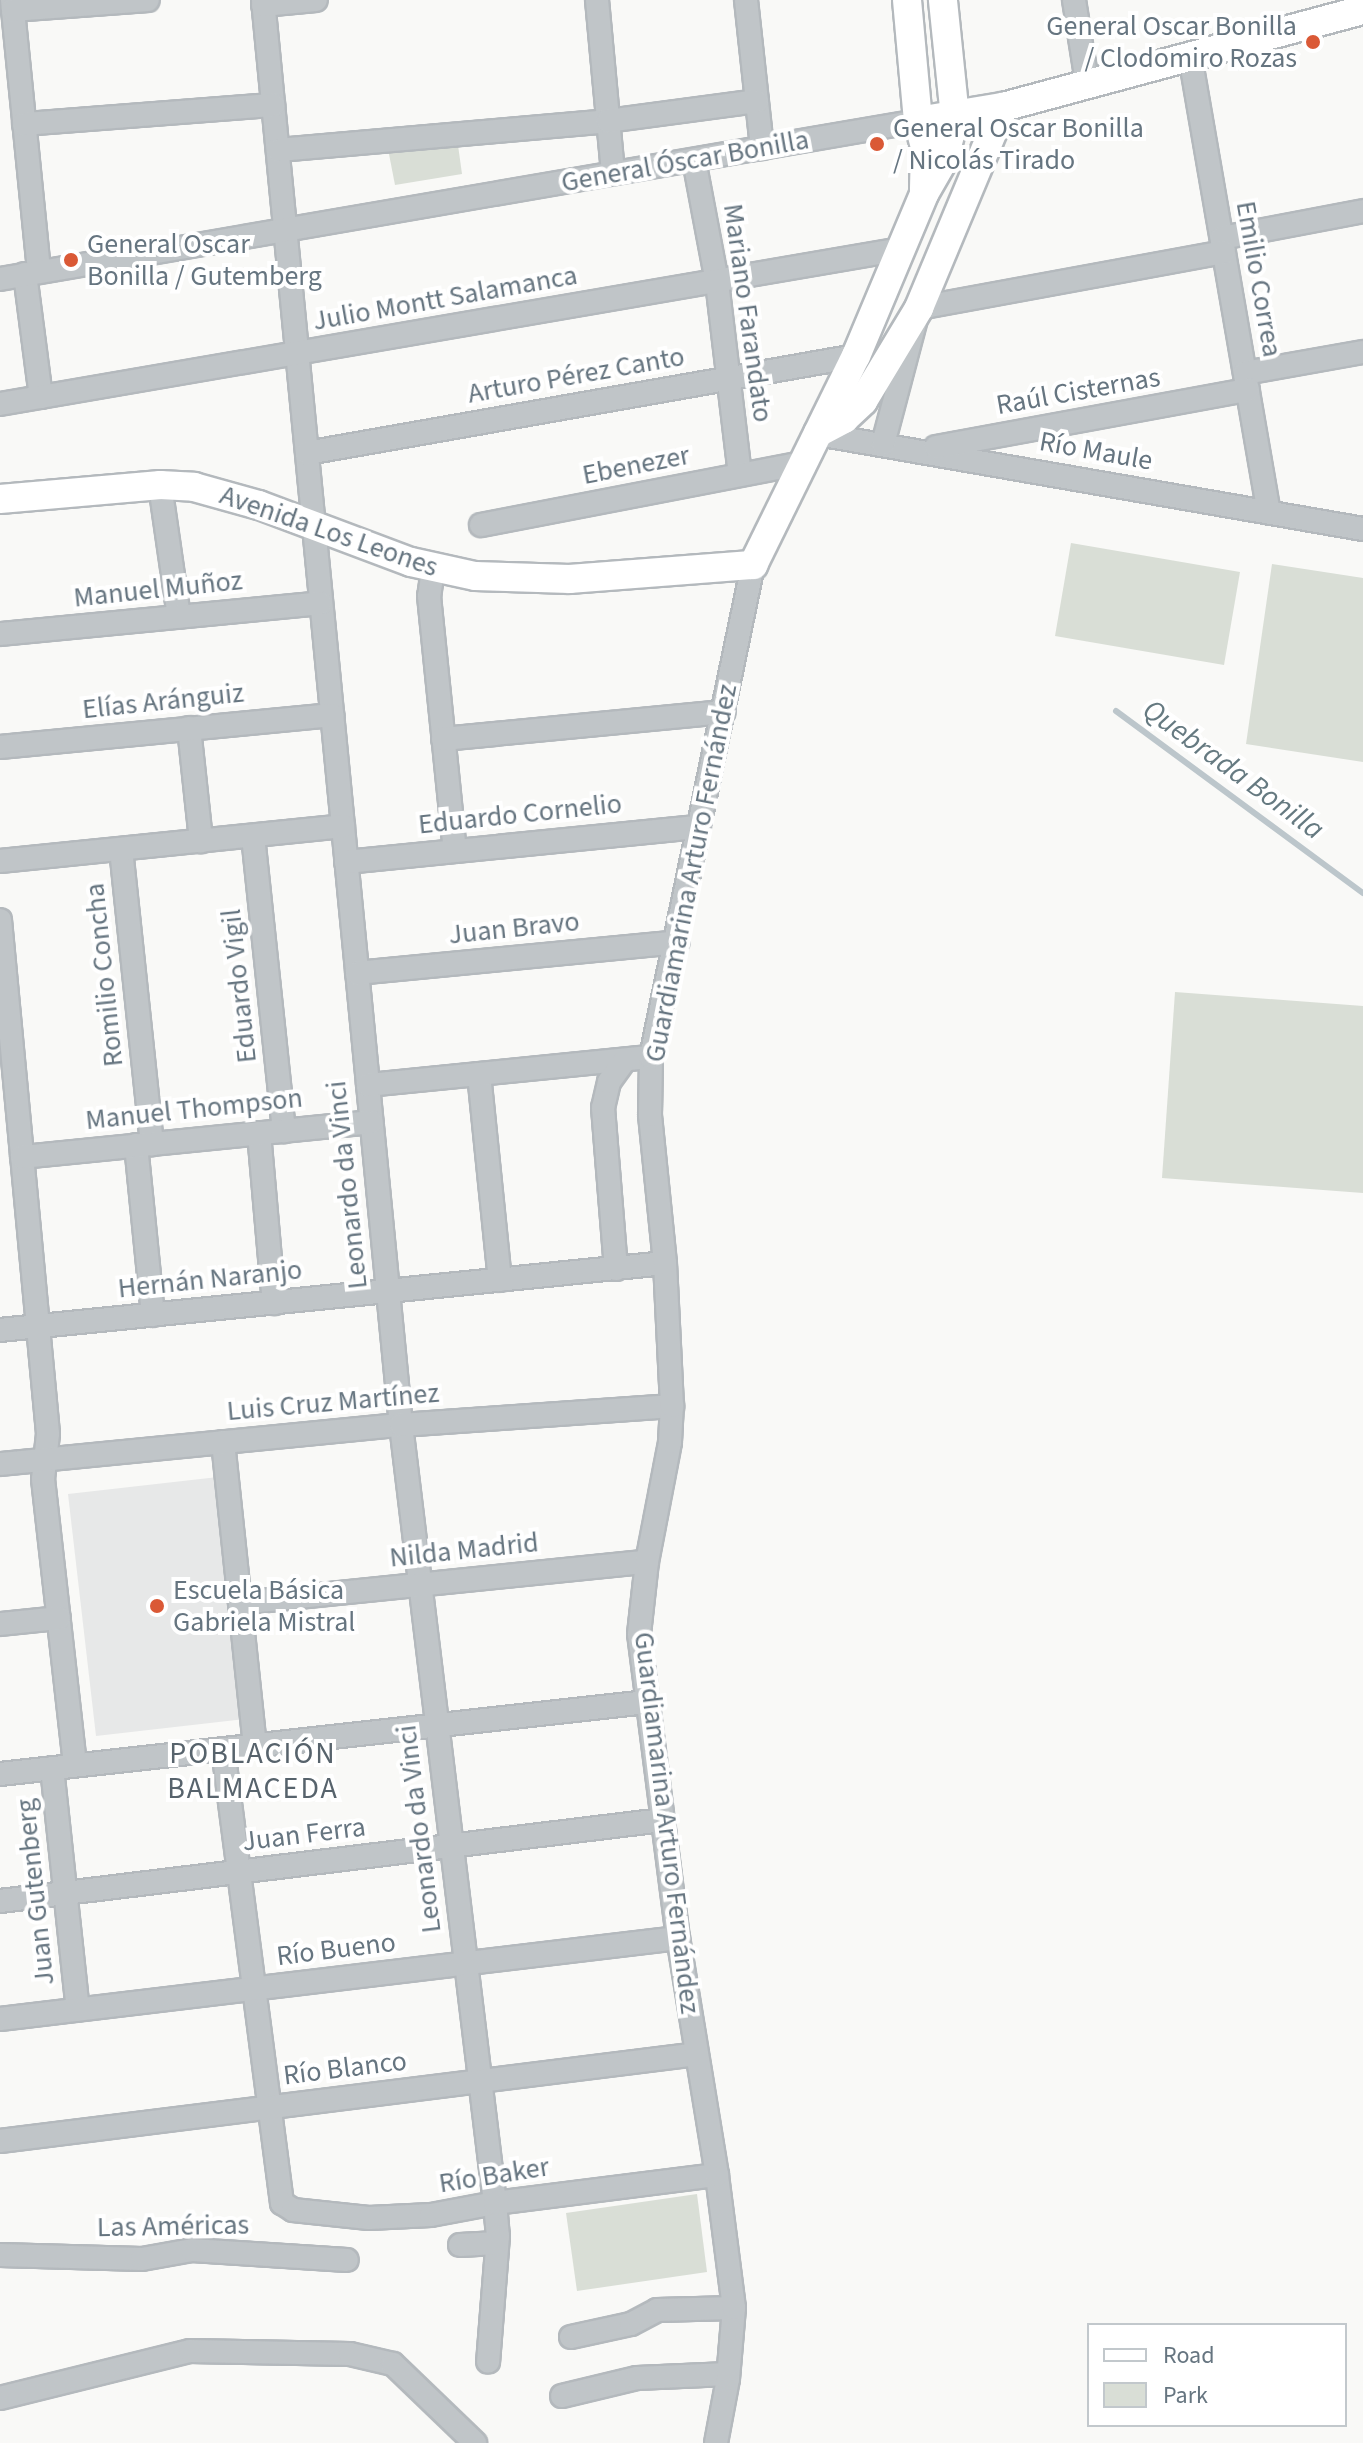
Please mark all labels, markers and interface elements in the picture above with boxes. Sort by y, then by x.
place label: General Oscar Bonilla / Clodomiro Rozas [1046,9,1297,75]
marker: General Oscar Bonilla / Clodomiro Rozas [1304,33,1322,51]
place label: General Oscar Bonilla / Nicolás Tirado [893,111,1144,177]
street label: General Óscar Bonilla [559,123,811,199]
marker: General Oscar Bonilla / Nicolás Tirado [868,135,886,153]
street label: Emilio Correa [1229,198,1289,360]
street label: Mariano Farandato [716,202,780,424]
place label: General Oscar Bonilla / Gutemberg [87,227,322,293]
marker: General Oscar Bonilla / Gutemberg [62,251,80,269]
street label: Julio Montt Salamanca [310,258,580,338]
street label: Arturo Pérez Canto [465,339,687,411]
street label: Raúl Cisternas [993,360,1163,422]
street label: Río Maule [1037,425,1155,477]
street label: Ebenezer [580,438,692,492]
street label: Avenida Los Leones [216,478,442,584]
street label: Manuel Muñoz [72,563,244,615]
street label: Elías Aránguiz [81,676,245,726]
street label: Guardiamarina Arturo Fernández [638,681,744,1065]
water label: Quebrada Bonilla [1135,692,1331,848]
street label: Eduardo Cornelio [417,787,623,841]
street label: Romilio Concha [78,882,130,1068]
street label: Juan Bravo [447,904,581,952]
street label: Eduardo Vigil [214,907,264,1065]
street label: Leonardo da Vinci [319,1079,375,1291]
street label: Manuel Thompson [84,1081,304,1137]
street label: Hernán Naranjo [116,1253,304,1305]
street label: Luis Cruz Martínez [226,1376,440,1428]
street label: Nilda Madrid [388,1525,540,1575]
place label: Escuela Básica Gabriela Mistral [173,1573,355,1639]
marker: Escuela Básica Gabriela Mistral [148,1597,166,1615]
street label: Guardiamarina Arturo Fernández [627,1630,707,2016]
street label: Leonardo da Vinci [390,1723,448,1935]
district label: POBLACIÓN BALMACEDA [167,1736,339,1806]
street label: Juan Gutenberg [8,1797,62,1987]
street label: Juan Ferra [240,1810,368,1858]
street label: Río Bueno [275,1925,397,1973]
street label: Río Blanco [281,2044,409,2092]
street label: Río Baker [436,2150,552,2200]
street label: Las Américas [97,2208,249,2244]
legend [1087,2323,1347,2427]
text: Road [1163,2338,1215,2373]
text: Park [1163,2378,1208,2413]

